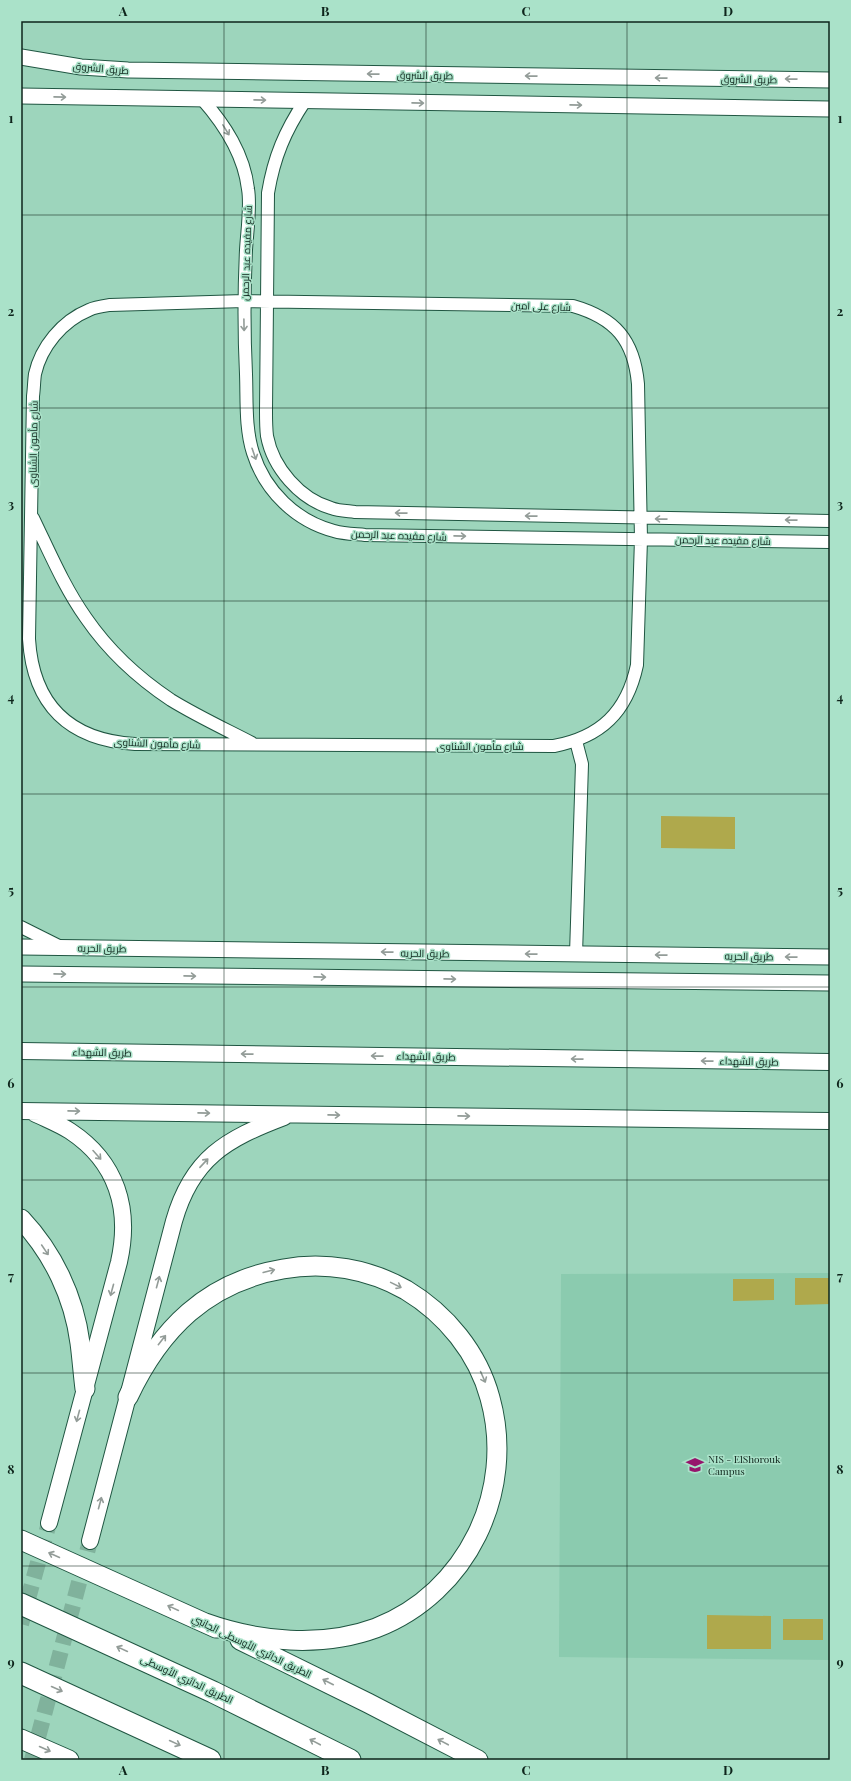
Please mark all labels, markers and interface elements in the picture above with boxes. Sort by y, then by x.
text: A [118,2,128,19]
text: B [321,2,330,19]
text: C [521,2,531,19]
text: D [723,2,733,19]
street label: طريق الشروق [72,59,130,77]
street label: طريق الشروق [397,68,453,82]
one-way arrow [367,70,380,78]
one-way arrow [525,72,538,80]
street label: طريق الشروق [721,72,777,86]
one-way arrow [655,74,668,82]
one-way arrow [785,76,798,83]
one-way arrow [53,93,66,101]
one-way arrow [253,96,266,104]
one-way arrow [411,99,424,106]
one-way arrow [569,101,582,109]
text: 1 [9,109,14,126]
text: 1 [838,109,843,126]
one-way arrow [222,124,230,136]
street label: شارع مفيده عبد الرحمن [237,205,255,301]
street label: شارع على امين [511,298,571,314]
text: 2 [8,302,15,319]
text: 2 [837,302,844,319]
one-way arrow [240,318,248,331]
street label: شارع مأمون الشناوى [25,400,41,488]
one-way arrow [251,448,258,461]
text: 3 [8,495,14,512]
text: 3 [837,495,843,512]
one-way arrow [395,510,408,517]
one-way arrow [525,512,538,520]
one-way arrow [655,515,668,523]
one-way arrow [785,516,798,524]
street label: شارع مفيده عبد الرحمن [351,526,447,544]
street label: شارع مفيده عبد الرحمن [675,532,771,548]
one-way arrow [453,533,466,540]
text: 4 [8,688,15,705]
text: 4 [837,688,844,705]
street label: شارع مأمون الشناوى [113,734,201,752]
street label: شارع مأمون الشناوى [437,739,523,753]
text: 5 [8,881,14,898]
text: 5 [837,881,843,898]
street label: طريق الحريه [77,941,127,955]
street label: طريق الحريه [400,946,450,960]
one-way arrow [381,948,394,956]
street label: طريق الحريه [724,949,774,963]
one-way arrow [525,950,538,958]
one-way arrow [655,951,668,959]
one-way arrow [785,953,798,961]
one-way arrow [53,970,66,978]
one-way arrow [183,972,196,980]
one-way arrow [313,973,326,981]
one-way arrow [443,975,456,983]
street label: طريق الشهداء [72,1044,132,1060]
street label: طريق الشهداء [396,1048,456,1064]
one-way arrow [241,1050,254,1058]
one-way arrow [371,1052,384,1060]
street label: طريق الشهداء [719,1053,779,1069]
one-way arrow [571,1055,584,1063]
one-way arrow [701,1057,714,1064]
text: 6 [7,1074,15,1091]
text: 6 [836,1074,844,1091]
one-way arrow [67,1107,80,1115]
one-way arrow [197,1109,210,1117]
one-way arrow [327,1111,340,1119]
one-way arrow [457,1113,470,1120]
one-way arrow [92,1149,101,1160]
one-way arrow [199,1158,209,1168]
one-way arrow [41,1244,49,1255]
text: 7 [8,1267,14,1284]
one-way arrow [262,1267,275,1275]
text: 7 [837,1267,843,1284]
one-way arrow [155,1276,162,1289]
one-way arrow [389,1282,401,1289]
one-way arrow [107,1283,115,1296]
one-way arrow [158,1334,166,1345]
one-way arrow [480,1371,487,1383]
one-way arrow [73,1409,81,1422]
place label: NIS - ElShorouk Campus [708,1452,781,1478]
school or university icon: NIS - ElShorouk Campus [685,1455,705,1475]
text: 8 [7,1460,15,1477]
text: 8 [836,1460,844,1477]
one-way arrow [96,1497,104,1510]
one-way arrow [49,1550,61,1558]
one-way arrow [167,1604,179,1611]
street label: الطريق الدائري الأوسطى الجانبي [189,1611,314,1682]
one-way arrow [117,1645,129,1652]
street label: الطريق الدائري الأوسطى [138,1651,236,1708]
text: 9 [7,1653,15,1670]
text: 9 [836,1653,844,1670]
one-way arrow [322,1678,334,1686]
one-way arrow [50,1685,62,1693]
one-way arrow [309,1738,321,1745]
one-way arrow [438,1738,450,1745]
one-way arrow [168,1740,180,1747]
one-way arrow [39,1746,51,1753]
text: A [118,1761,128,1778]
text: B [321,1761,330,1778]
text: C [521,1761,531,1778]
text: D [723,1761,733,1778]

